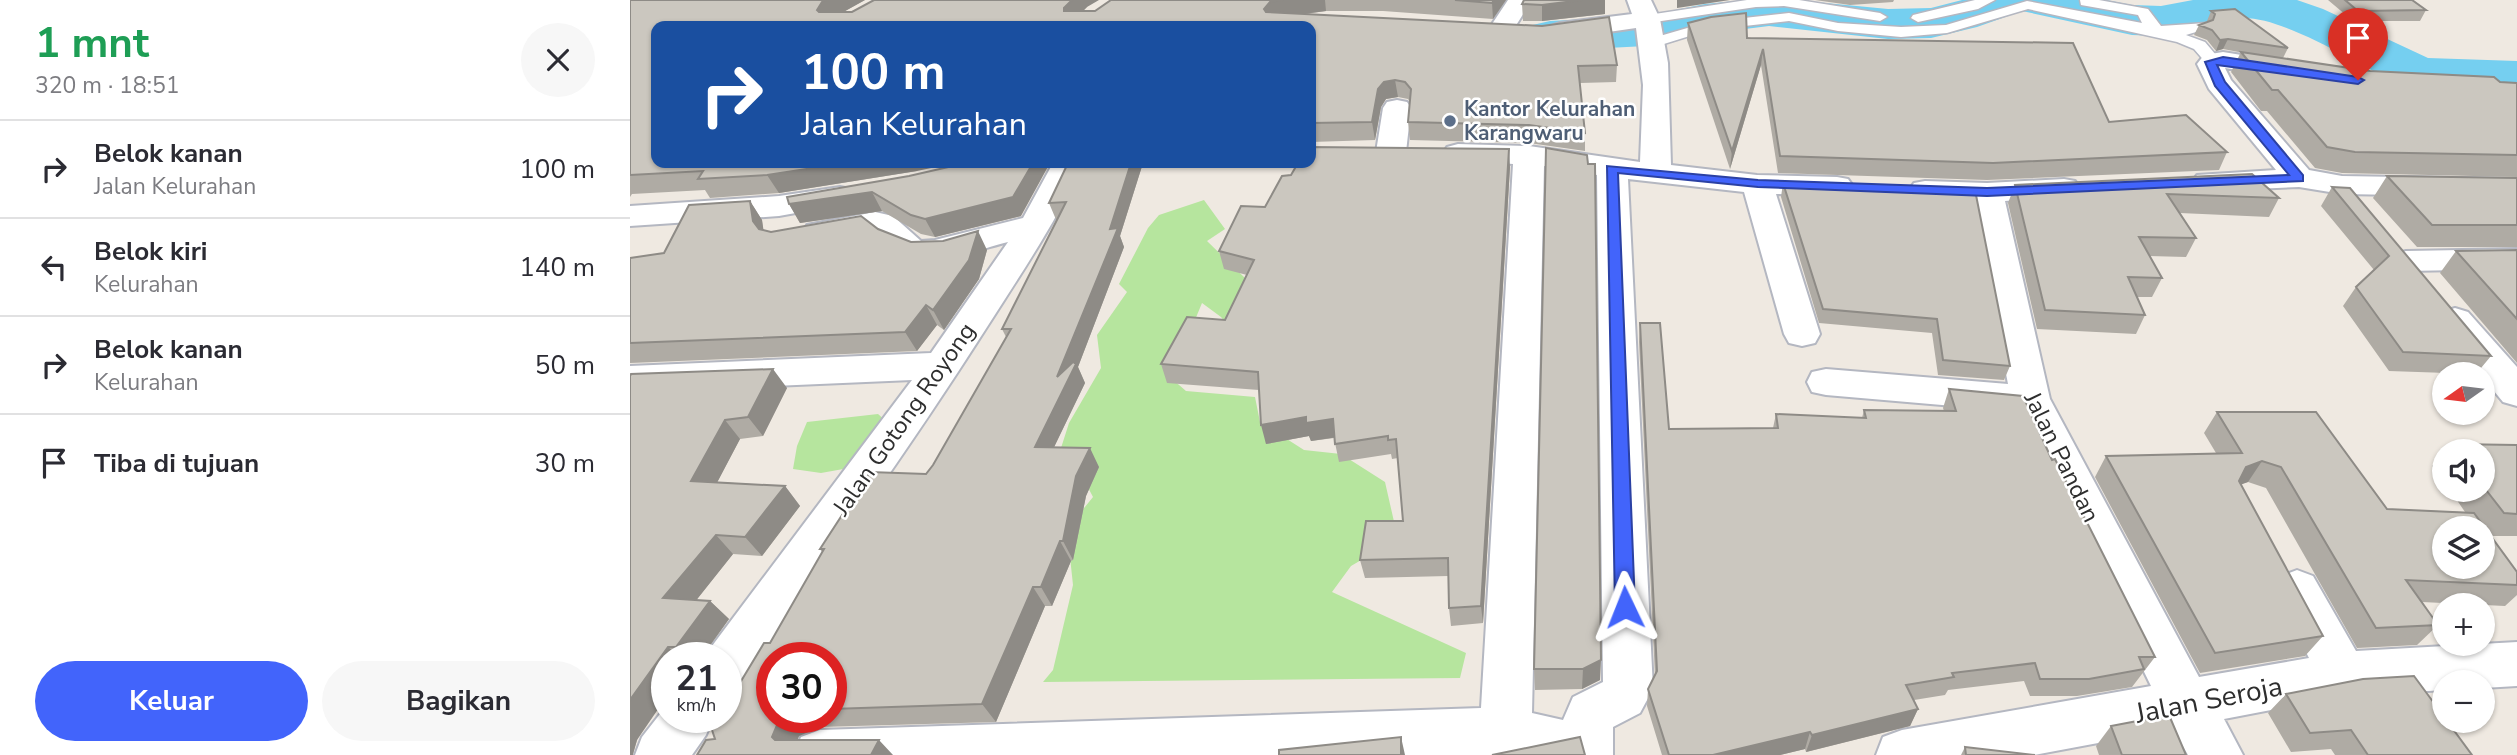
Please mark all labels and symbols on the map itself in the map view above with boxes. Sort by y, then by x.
pin [2328,8,2388,80]
place label: Kantor Kelurahan Karangwaru [1464,95,1635,147]
marker: Kantor Kelurahan Karangwaru [1442,113,1458,129]
street label: Jalan Gotong Royong [825,316,983,523]
north arrow [2432,362,2496,425]
street label: Jalan Pandan [2016,386,2107,528]
position arrow [1588,570,1662,644]
speed limit sign: 30 [756,642,847,733]
street label: Jalan Seroja [2131,667,2286,733]

